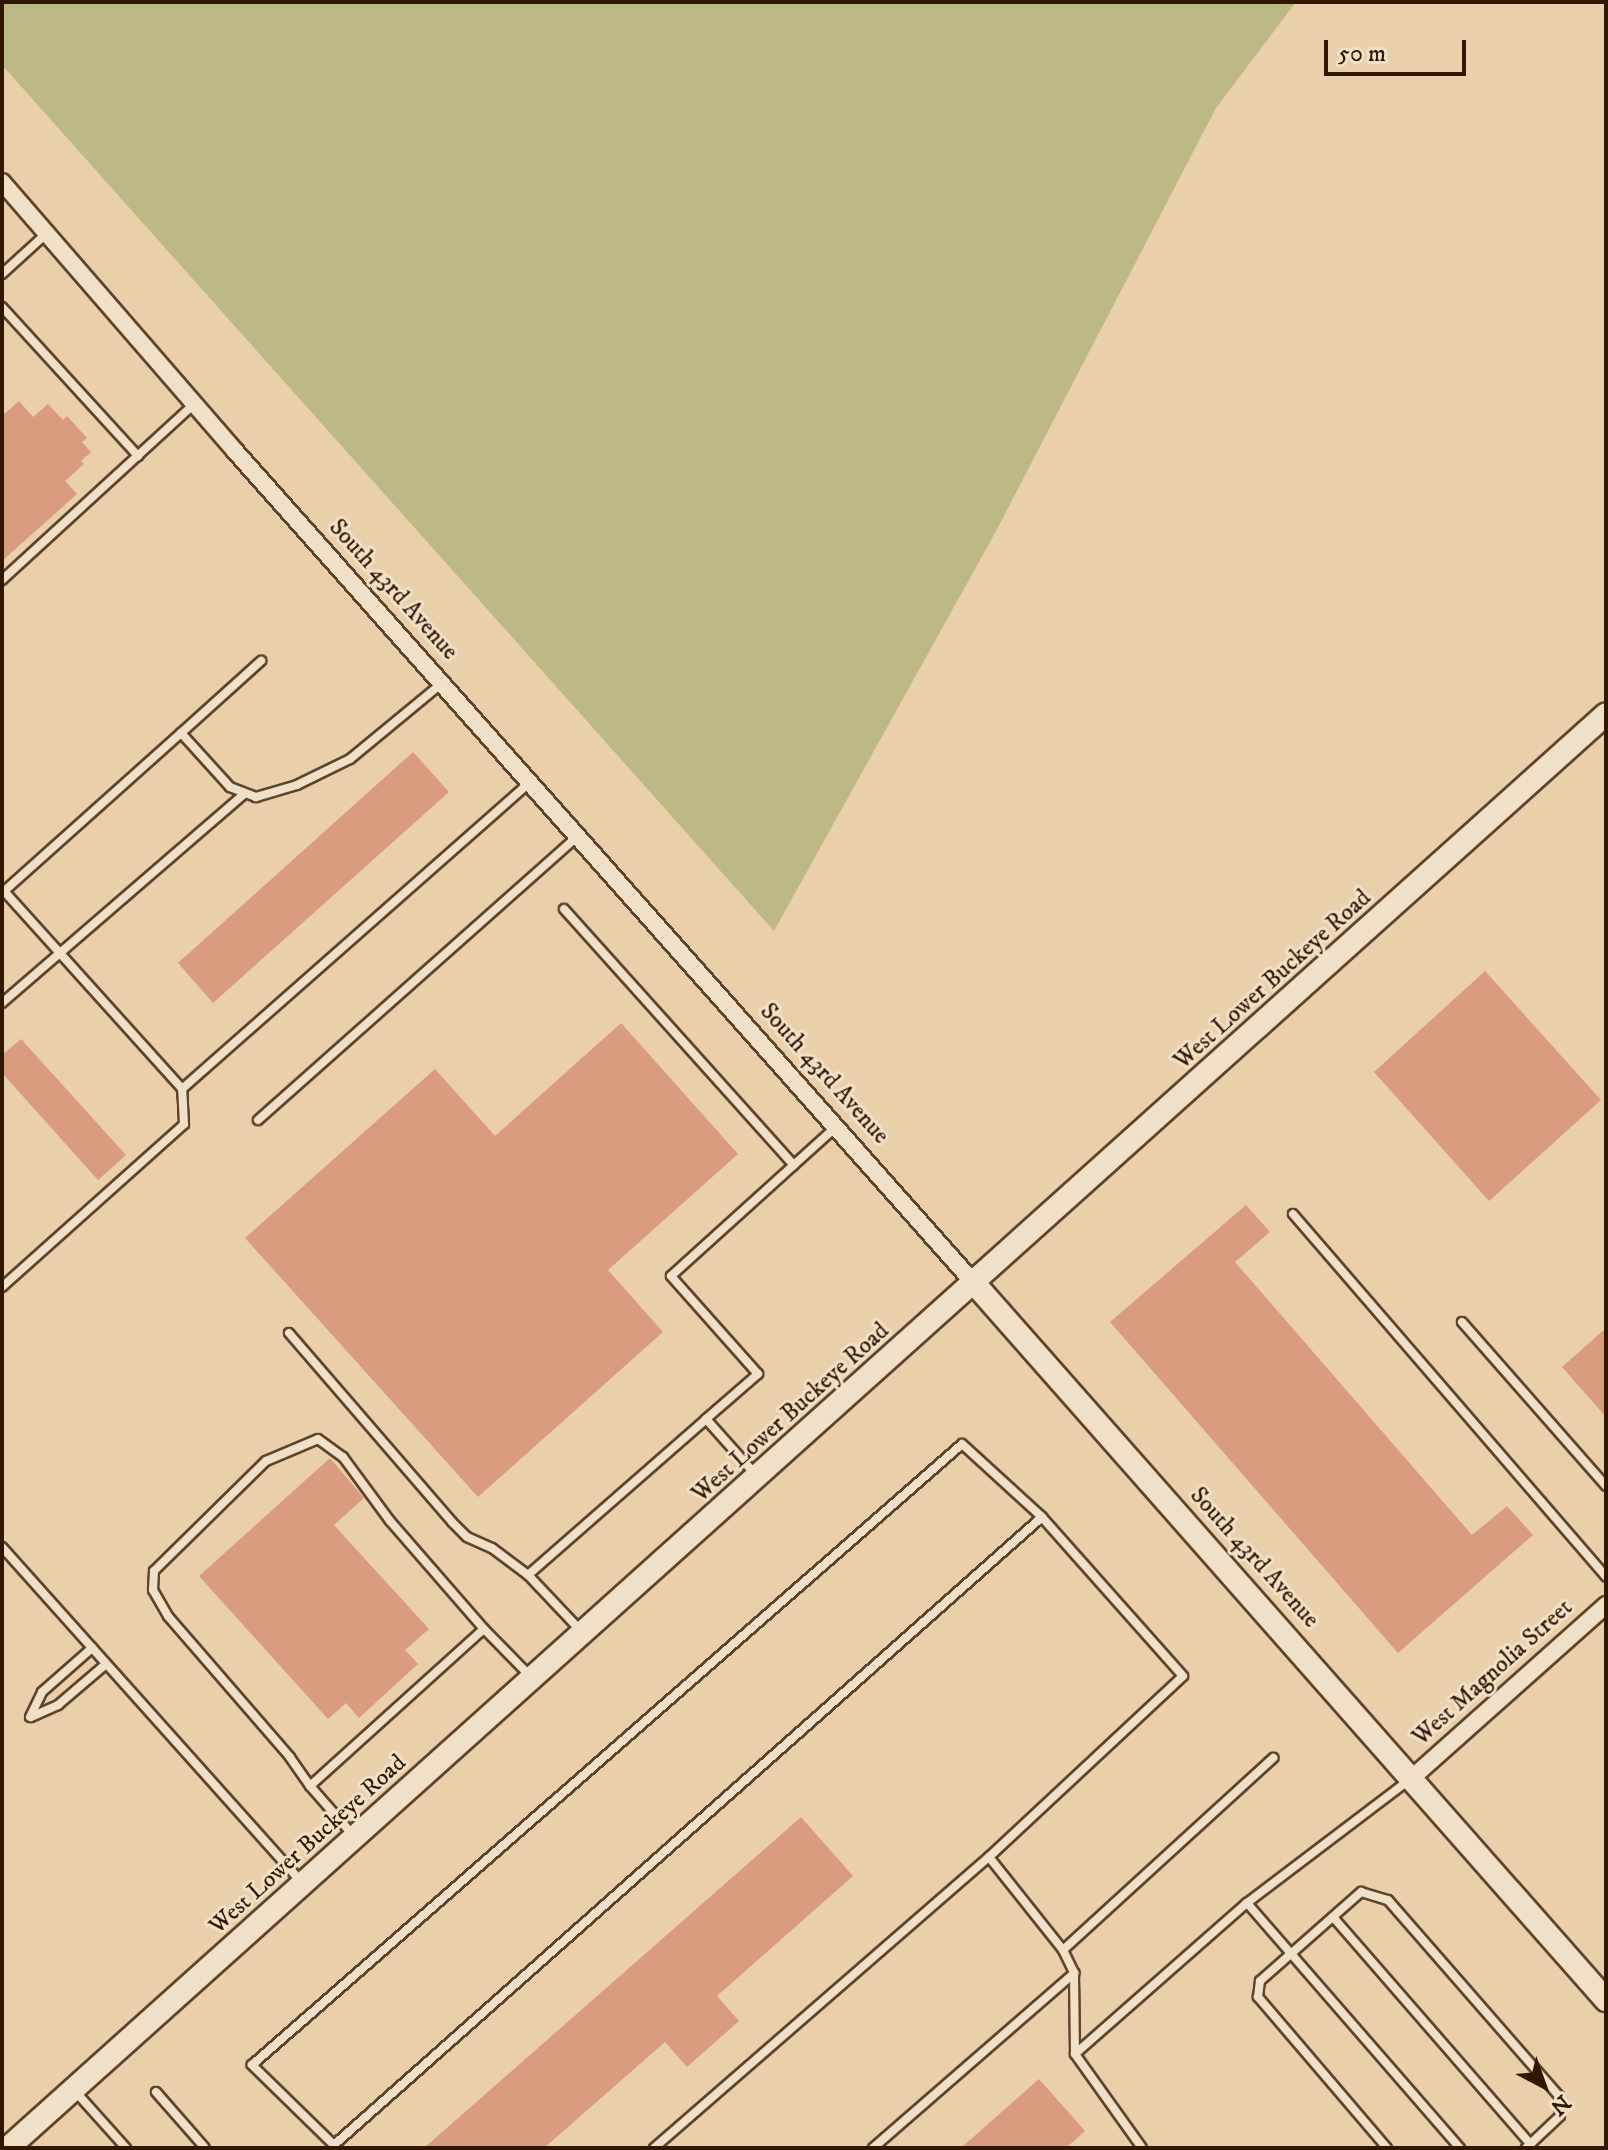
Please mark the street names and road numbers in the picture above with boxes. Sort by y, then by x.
street label: South 43rd Avenue [322,514,464,666]
street label: West Lower Buckeye Road [1169,884,1377,1076]
street label: South 43rd Avenue [753,998,895,1150]
street label: West Lower Buckeye Road [687,1317,895,1509]
street label: South 43rd Avenue [1183,1482,1325,1634]
street label: West Magnolia Street [1407,1594,1579,1752]
street label: West Lower Buckeye Road [204,1749,412,1941]

